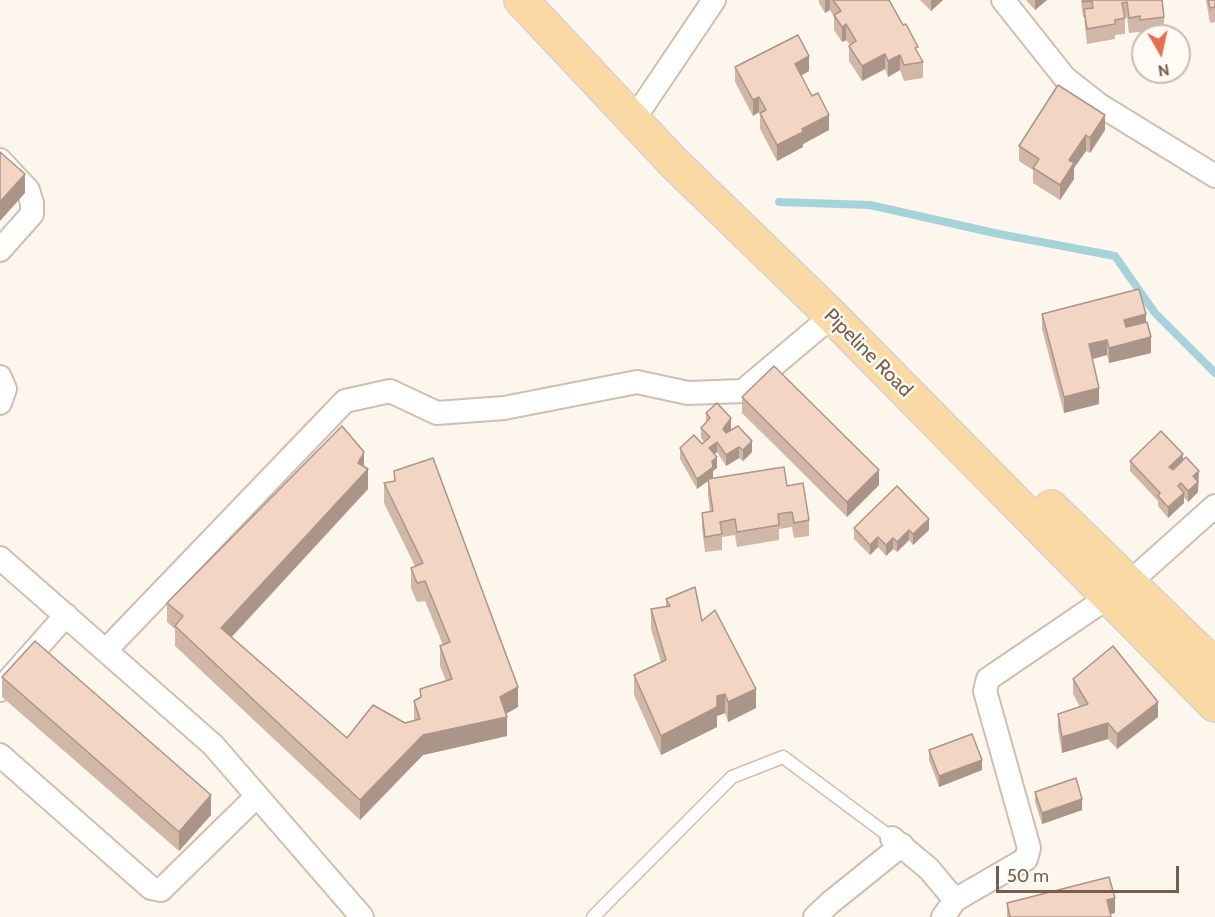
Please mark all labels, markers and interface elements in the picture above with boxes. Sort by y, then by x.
north arrow [1131,24,1191,84]
text: N [1157,60,1171,81]
street label: Pipeline Road [819,304,917,402]
scale bar [999,854,1182,892]
text: 50 m [1007,865,1049,887]

